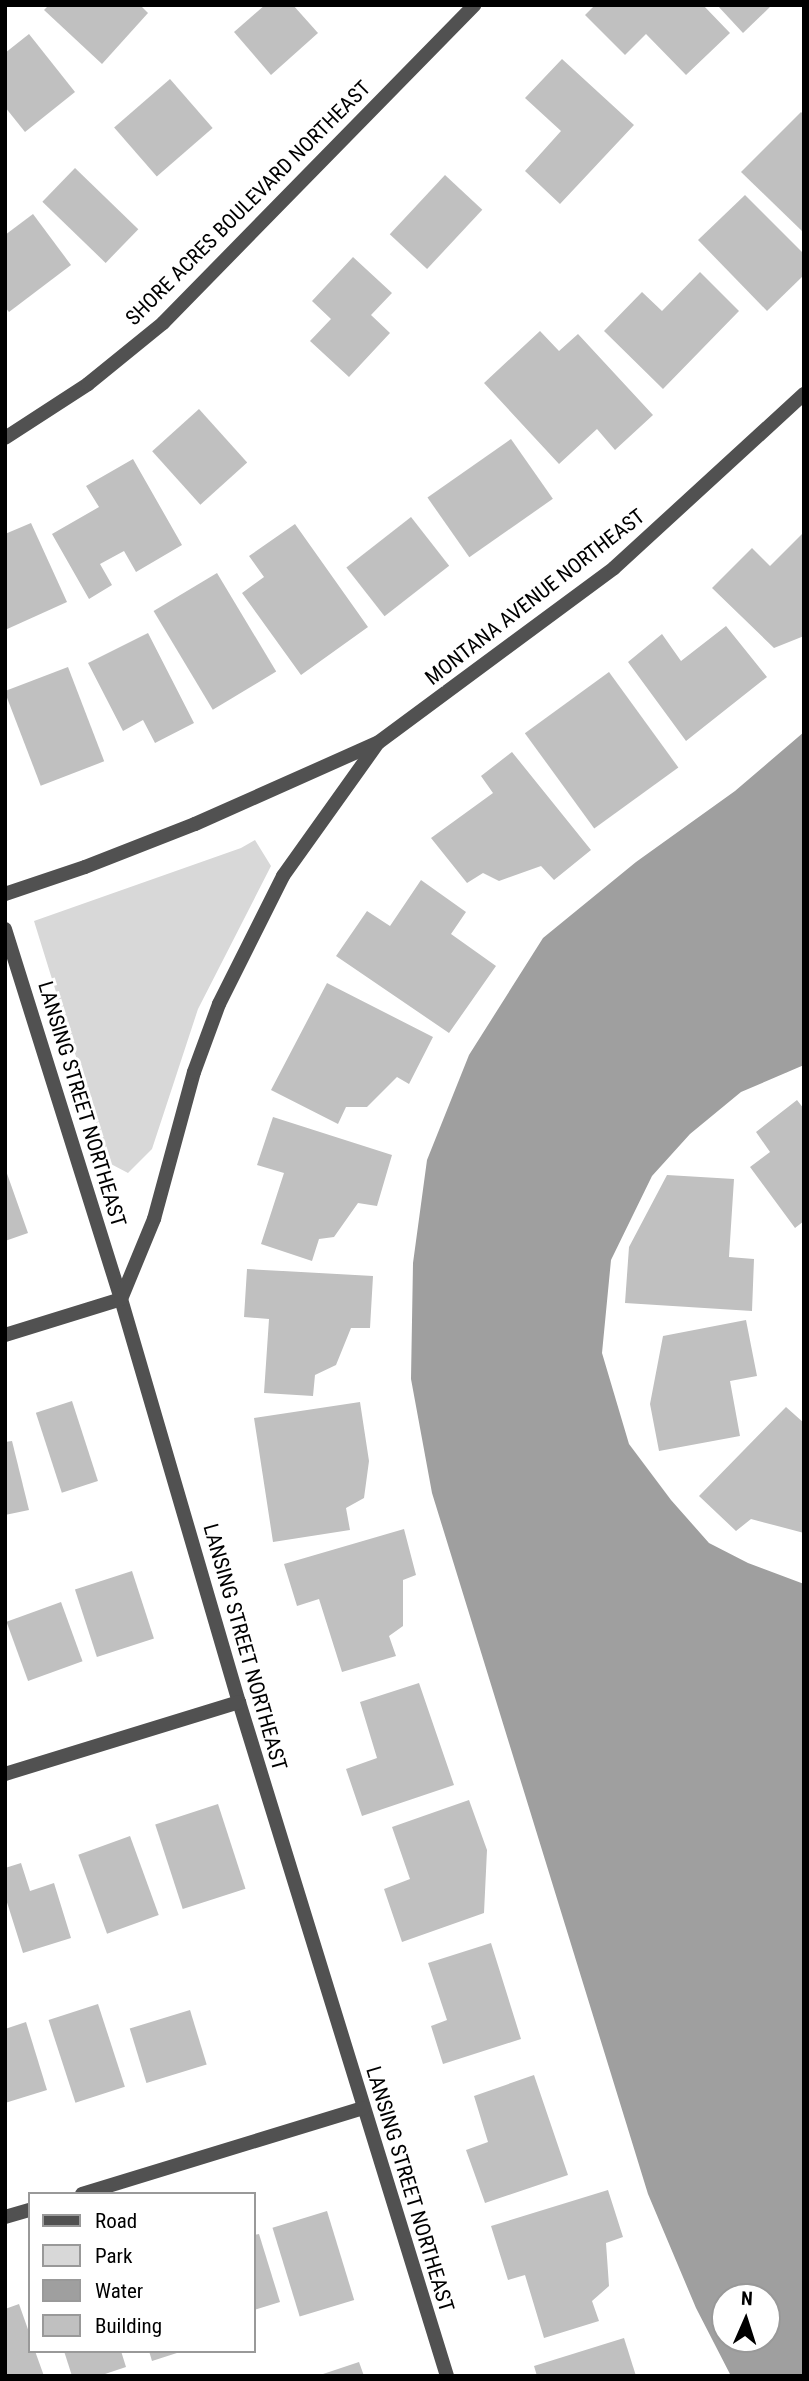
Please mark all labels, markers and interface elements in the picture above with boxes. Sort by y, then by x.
street label: SHORE ACRES BOULEVARD NORTHEAST [120,75,376,331]
street label: MONTANA AVENUE NORTHEAST [420,504,650,690]
street label: LANSING STREET NORTHEAST [33,978,131,1230]
street label: LANSING STREET NORTHEAST [198,1521,292,1773]
street label: LANSING STREET NORTHEAST [361,2063,459,2315]
legend [28,2192,256,2353]
text: Road [95,2209,137,2233]
text: Park [95,2244,132,2268]
text: Water [95,2279,143,2303]
north arrow [711,2283,781,2353]
text: N [741,2287,753,2310]
text: Building [95,2314,162,2338]

